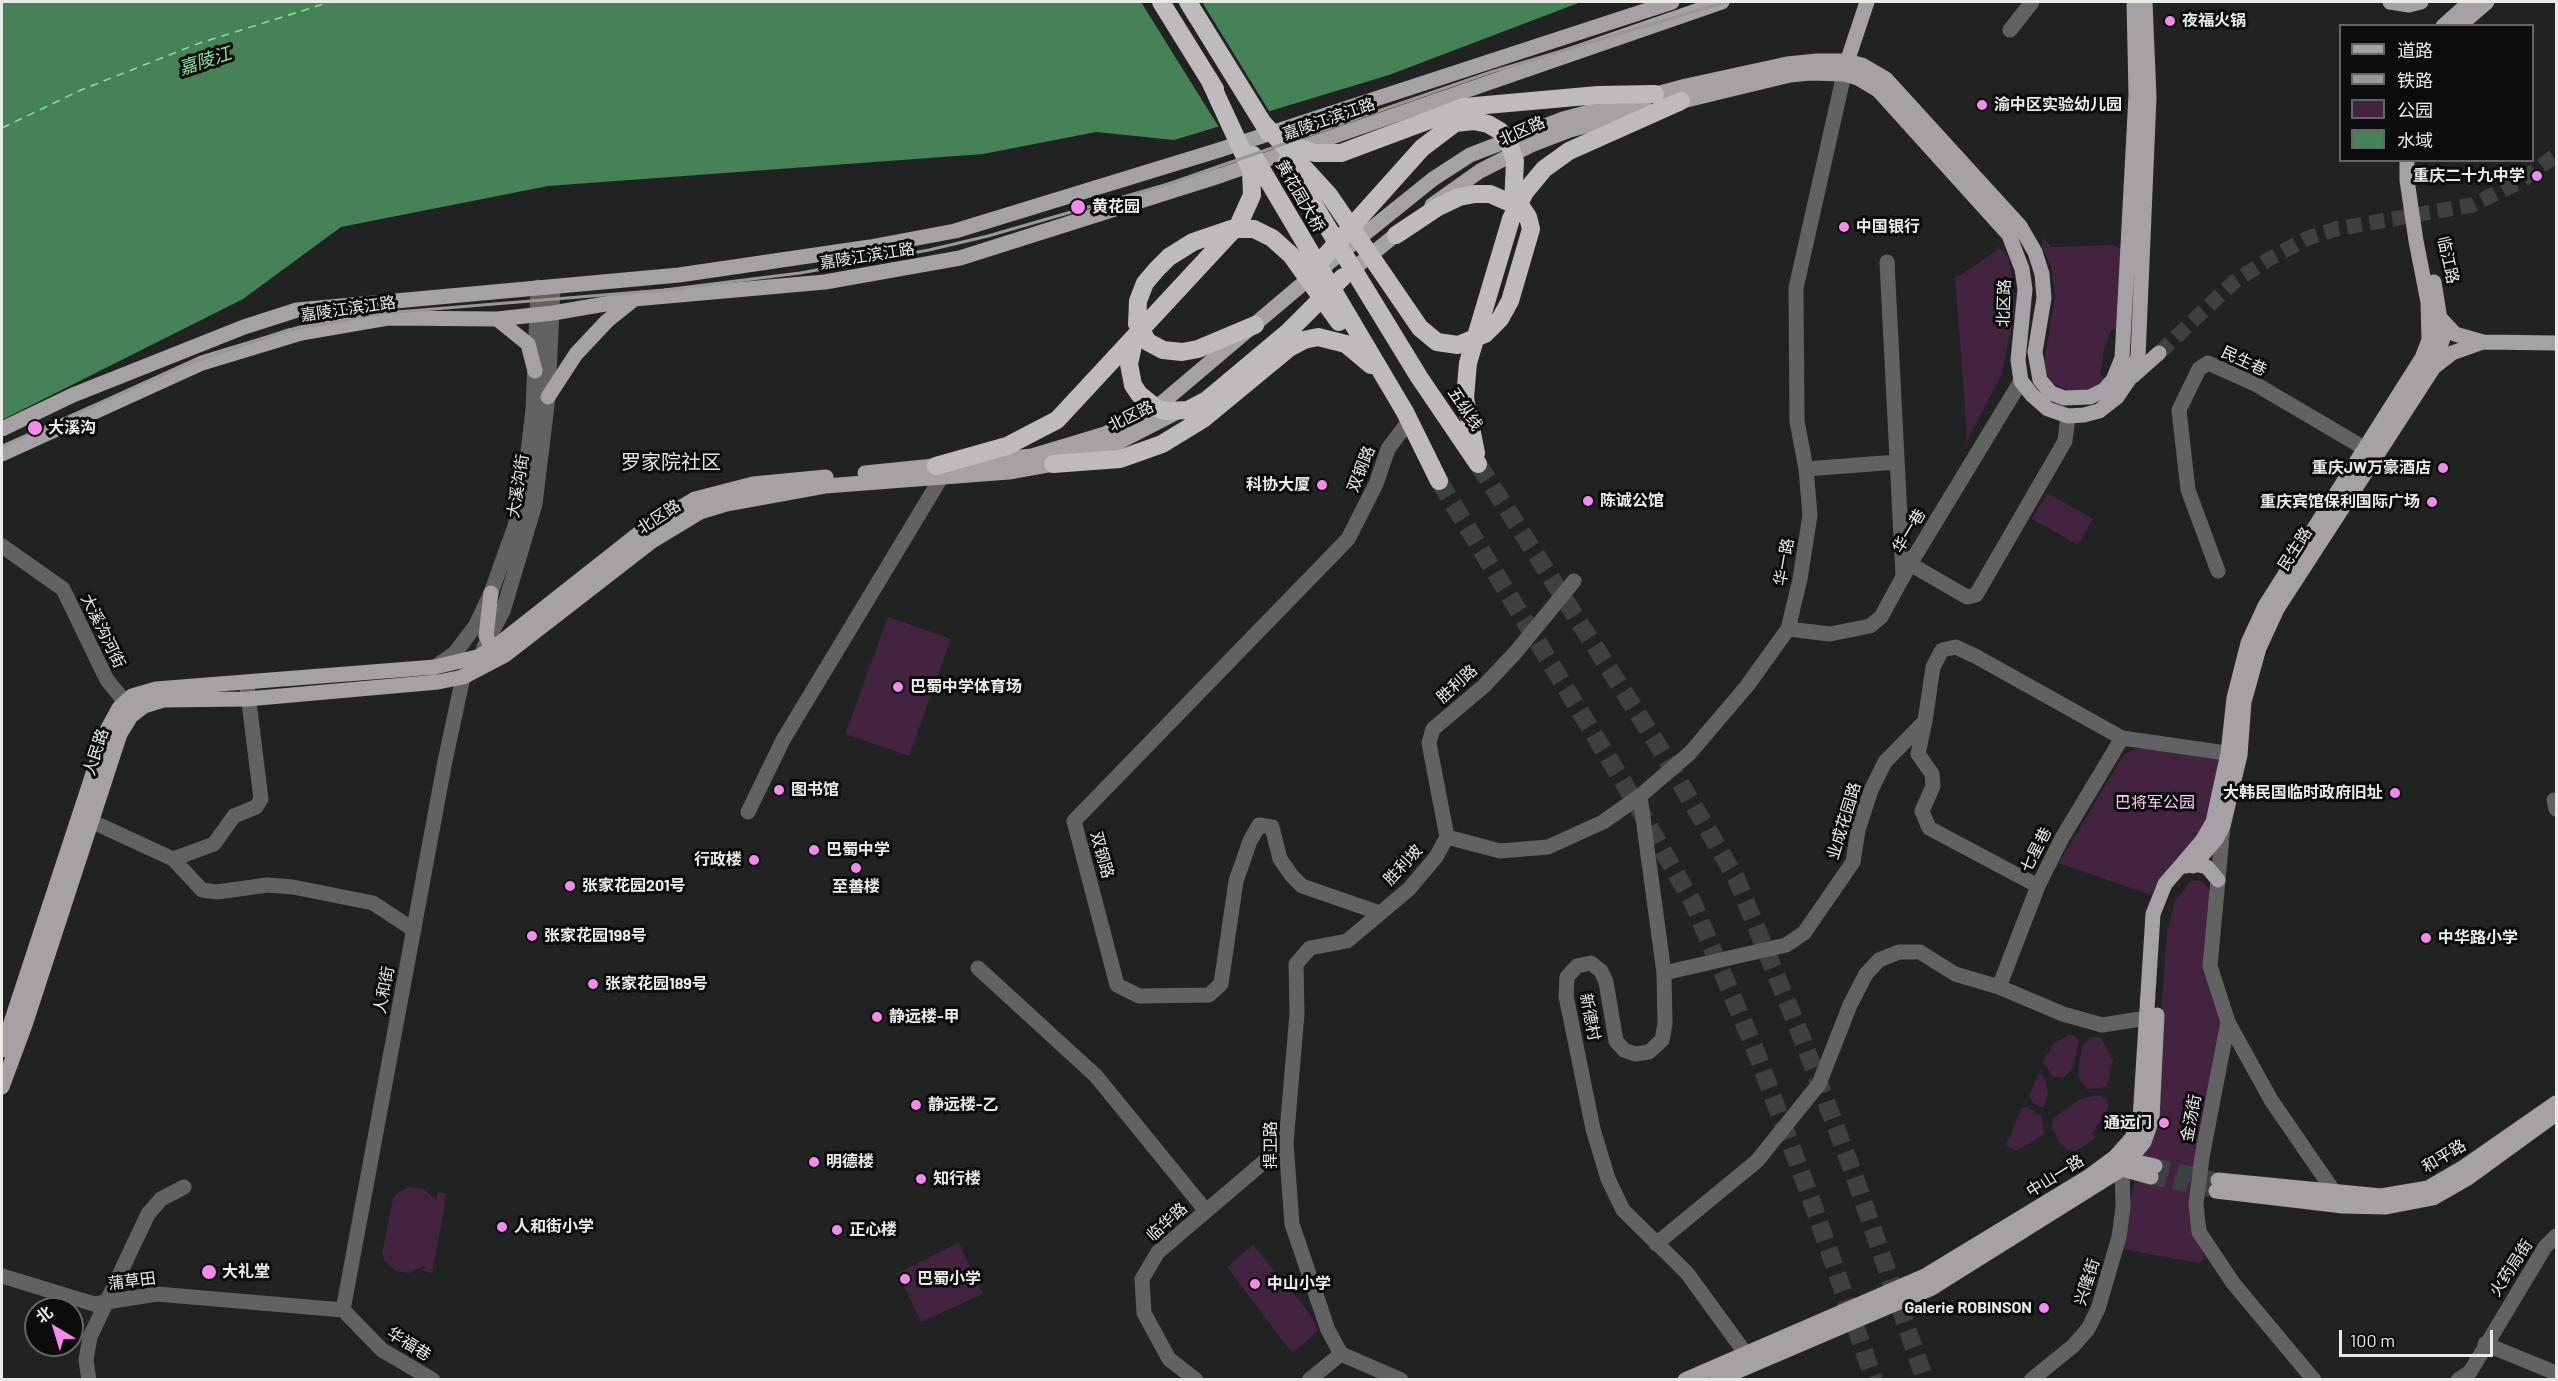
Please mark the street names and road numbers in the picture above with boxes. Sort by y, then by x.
street label: 嘉陵江滨江路 [1280,94,1378,144]
street label: 北区路 [1496,112,1548,150]
street label: 黄花园大桥 [1272,157,1328,235]
street label: 临江路 [2433,234,2463,286]
street label: 嘉陵江滨江路 [818,239,916,273]
street label: 北区路 [1994,279,2014,327]
street label: 嘉陵江滨江路 [299,293,397,325]
street label: 民生巷 [2218,342,2270,380]
street label: 五纵线 [1444,384,1486,434]
street label: 北区路 [1105,397,1157,435]
street label: 双钢路 [1343,443,1379,495]
street label: 大溪沟街 [504,453,532,519]
street label: 北区路 [634,496,684,538]
street label: 华一巷 [1888,505,1930,557]
street label: 民生路 [2274,524,2316,574]
street label: 华一路 [1770,537,1798,587]
street label: 大溪沟河街 [77,591,129,671]
street label: 胜利路 [1433,661,1481,707]
street label: 人民路 [79,726,113,778]
street label: 业成花园路 [1823,780,1865,862]
street label: 七星巷 [2017,824,2055,876]
street label: 双钢路 [1087,829,1117,881]
street label: 胜利坡 [1380,841,1426,889]
street label: 人和街 [370,965,398,1015]
street label: 新德村 [1576,992,1604,1042]
street label: 金汤街 [2177,1093,2205,1143]
street label: 捍卫路 [1261,1121,1281,1169]
street label: 和平路 [2418,1135,2470,1177]
street label: 中山一路 [2023,1151,2087,1201]
street label: 临华路 [1143,1199,1191,1245]
street label: 火药局街 [2486,1236,2536,1300]
street label: 兴隆街 [2070,1256,2104,1308]
street label: 蒲草田 [107,1269,157,1293]
street label: 华福巷 [384,1323,434,1365]

